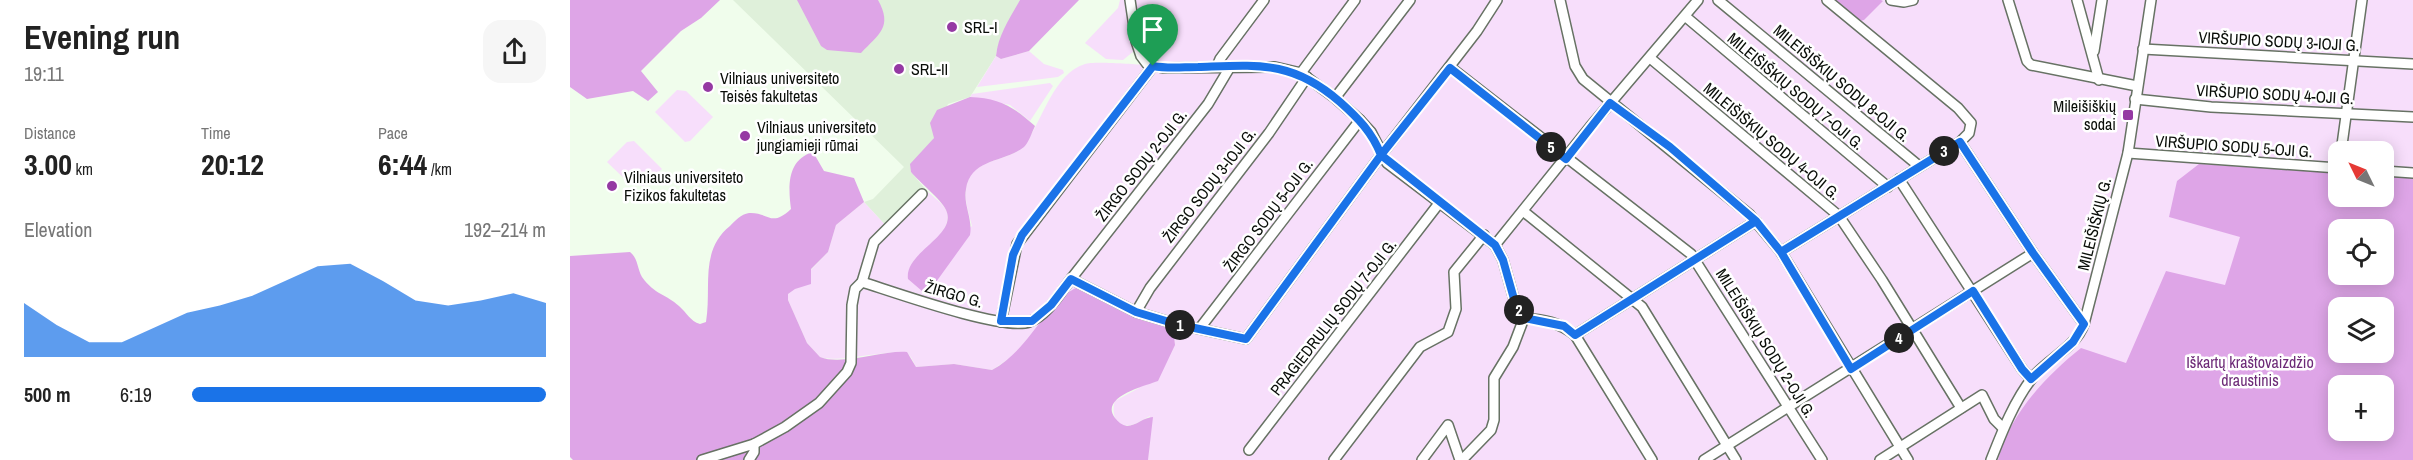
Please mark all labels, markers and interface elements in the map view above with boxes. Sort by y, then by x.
pin [1127,4,1178,66]
icon: arrive [1136,13,1169,46]
text: Evening run [24,15,180,59]
place label: SRL-I [964,16,998,38]
street label: MILEIŠIŠKIŲ SODŲ 8-OJI G. [1769,19,1915,147]
button: share [483,20,546,83]
marker: SRL-I [945,20,959,34]
street label: VIRŠUPIO SODŲ 3-IOJI G. [2198,26,2360,56]
street label: MILEIŠIŠKIŲ SODŲ 7-OJI G. [1723,27,1869,155]
place label: SRL-II [911,58,948,80]
text: 19:11 [24,60,64,87]
marker: SRL-II [892,62,906,76]
place label: Vilniaus universiteto Teisės fakultetas [720,67,839,107]
street label: MILEIŠIŠKIŲ SODŲ 4-OJI G. [1699,77,1845,205]
street label: VIRŠUPIO SODŲ 4-OJI G. [2196,79,2354,109]
marker: Vilniaus universiteto Teisės fakultetas [701,80,715,94]
place label: Mileišiškių sodai [2053,95,2117,135]
street label: ŽIRGO SODŲ 2-OJI G. [1090,105,1192,225]
marker: Mileišiškių sodai [2121,108,2135,122]
place label: Vilniaus universiteto jungiamieji rūmai [756,116,876,156]
text: Distance [24,122,76,144]
text: Time [201,122,231,144]
text: Pace [378,122,408,144]
street label: ŽIRGO SODŲ 3-IOJI G. [1157,123,1261,247]
marker: Vilniaus universiteto jungiamieji rūmai [738,129,752,143]
street label: VIRŠUPIO SODŲ 5-OJI G. [2155,130,2313,162]
pin: 5 [1536,132,1566,162]
text: 5 [1547,136,1555,158]
pin: 3 [1929,136,1959,166]
text: 3 [1940,140,1948,162]
north arrow [2328,141,2394,207]
map controls [2328,141,2394,441]
text: 3.00 [24,144,72,184]
text: 20:12 [201,144,264,184]
text: 6:44 [378,144,427,184]
street label: ŽIRGO SODŲ 5-OJI G. [1218,154,1318,276]
text: km [72,158,93,180]
text: /km [427,158,452,180]
place label: Vilniaus universiteto Fizikos fakultetas [624,166,743,206]
street label: MILEIŠIŠKIŲ G. [2072,175,2116,273]
marker: Vilniaus universiteto Fizikos fakultetas [605,179,619,193]
text: Elevation [24,216,92,243]
text: 192–214 m [464,216,546,243]
button: locate [2328,219,2394,285]
street label: PRAGIEDRULIŲ SODŲ 7-OJI G. [1265,234,1401,400]
street label: MILEIŠIŠKIŲ SODŲ 2-OJI G. [1711,264,1821,422]
street label: ŽIRGO G. [923,275,985,313]
pin: 2 [1504,295,1534,325]
button: layers [2328,297,2394,363]
text: 2 [1515,299,1523,321]
pin: 1 [1165,310,1195,340]
text: 1 [1176,314,1184,336]
pin: 4 [1884,323,1914,353]
text: 4 [1895,327,1903,349]
park label: Iškartų kraštovaizdžio draustinis [2186,351,2314,391]
button: + [2328,375,2394,441]
text: 500 m [24,381,71,408]
text: 6:19 [120,381,152,408]

